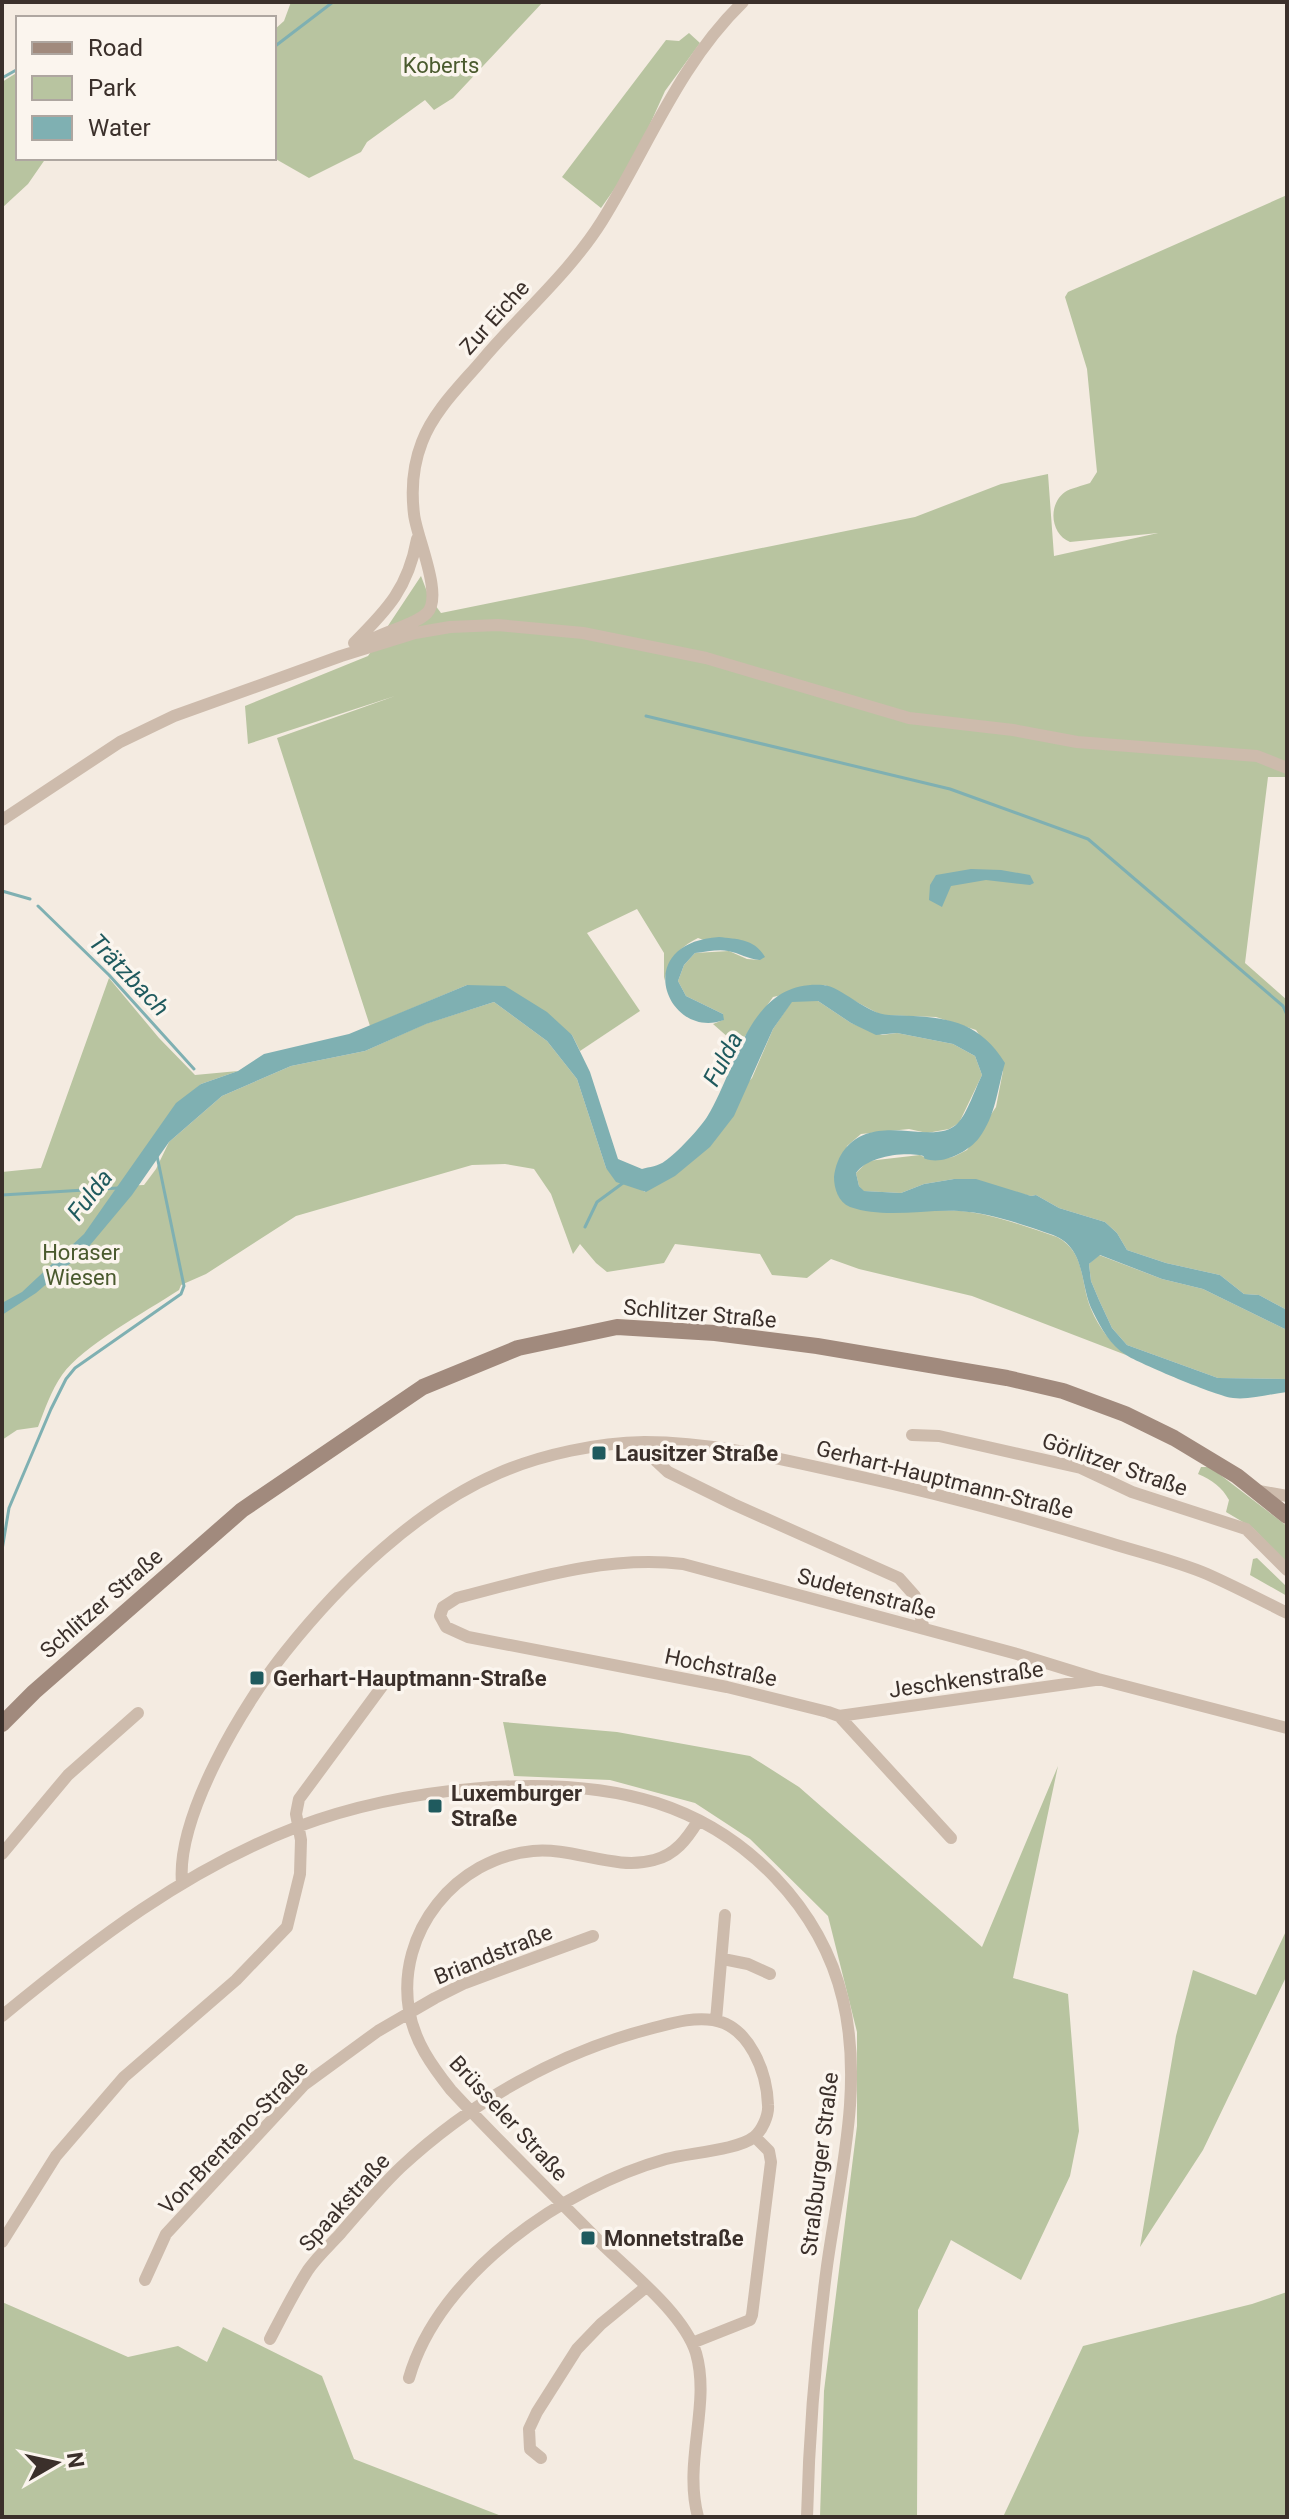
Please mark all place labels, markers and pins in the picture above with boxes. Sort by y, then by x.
place label: Lausitzer Straße [615,1441,778,1466]
marker: Lausitzer Straße [590,1444,608,1462]
place label: Gerhart-Hauptmann-Straße [273,1666,547,1691]
marker: Gerhart-Hauptmann-Straße [248,1669,266,1687]
place label: Luxemburger Straße [451,1781,582,1831]
marker: Luxemburger Straße [426,1797,444,1815]
place label: Monnetstraße [604,2226,744,2251]
marker: Monnetstraße [579,2229,597,2247]

